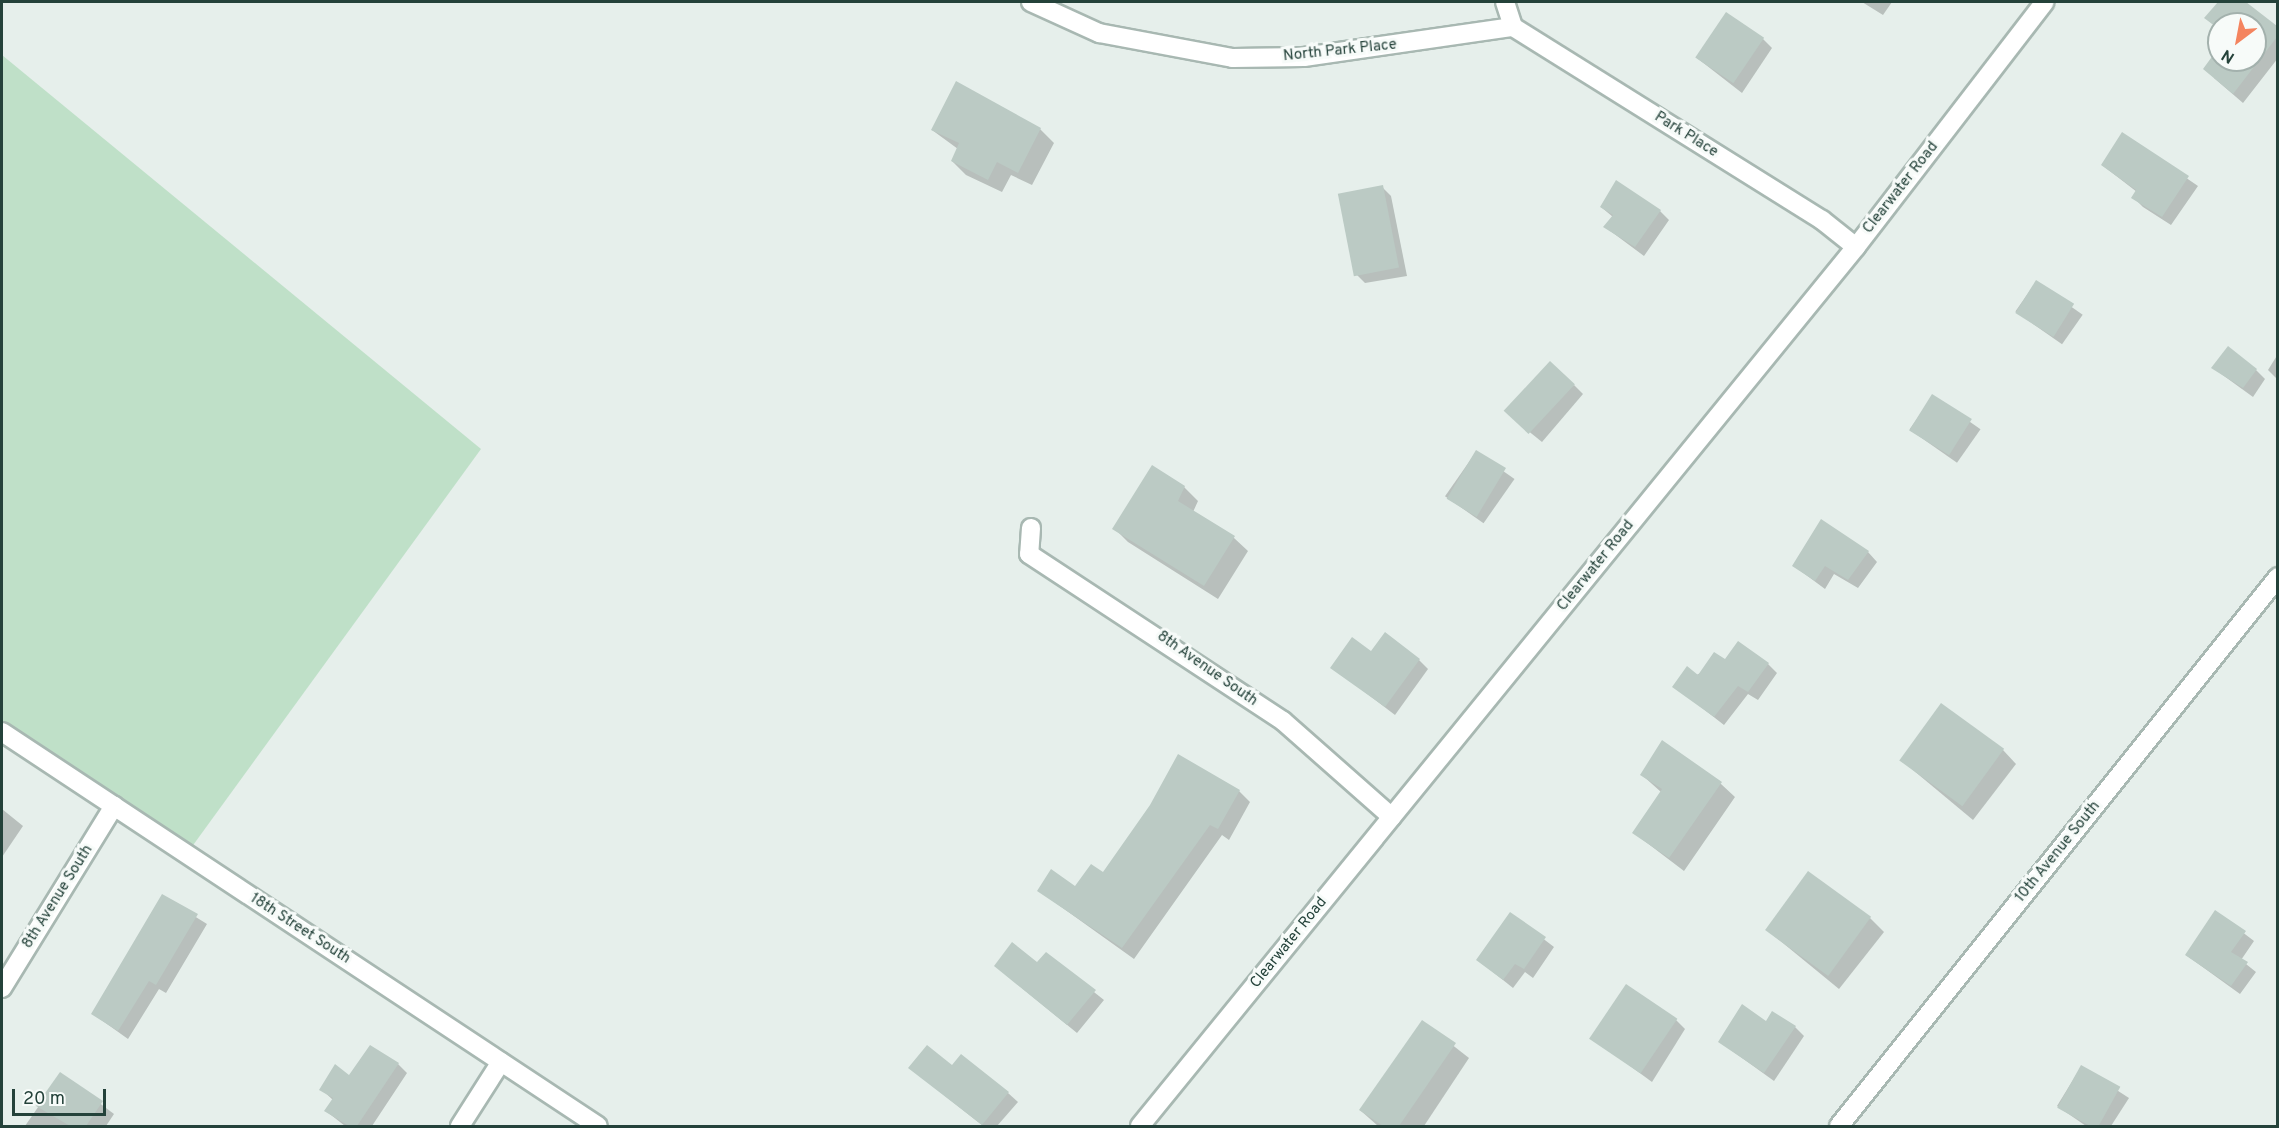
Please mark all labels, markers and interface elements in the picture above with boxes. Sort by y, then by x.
north arrow [2207,12,2267,72]
street label: North Park Place [1282,36,1398,66]
text: N [2218,44,2239,67]
street label: Park Place [1651,108,1721,162]
street label: Clearwater Road [1860,138,1942,238]
street label: Clearwater Road [1554,517,1638,615]
street label: 8th Avenue South [1153,627,1261,711]
street label: 10th Avenue South [2011,798,2105,906]
street label: 8th Avenue South [19,842,97,952]
street label: 18th Street South [246,890,354,968]
street label: Clearwater Road [1247,894,1331,992]
scale bar [15,1077,110,1115]
text: 20 m [23,1088,65,1111]

